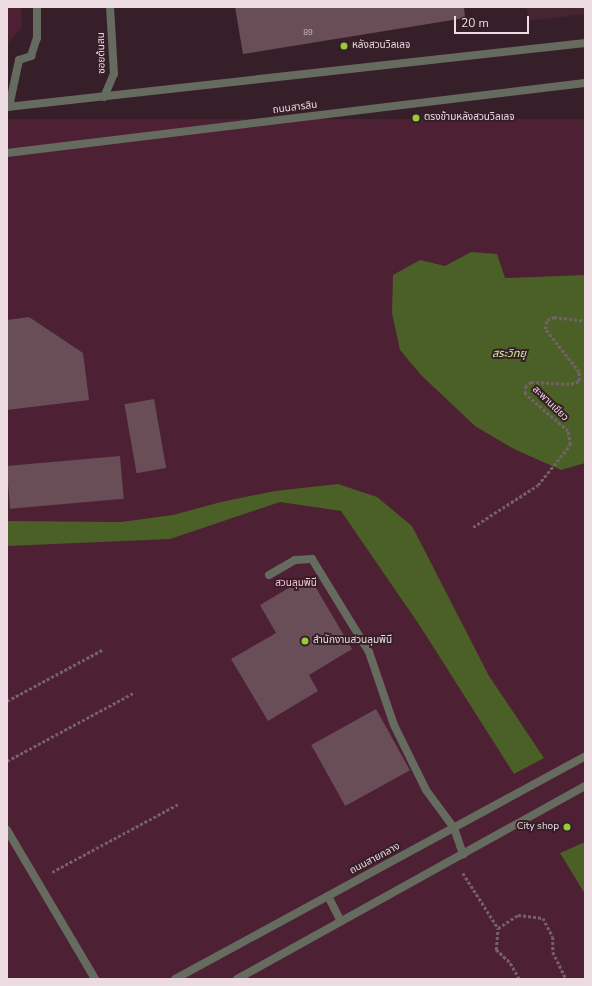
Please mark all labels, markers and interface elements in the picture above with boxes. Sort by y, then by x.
scale bar [456,8,531,34]
text: 20 m [461,15,489,31]
house number: 89 [303,28,313,38]
street label: ซอยต้นสน [96,32,108,74]
place label: หลังสวนวิลเลจ [352,40,410,52]
marker: หลังสวนวิลเลจ [339,41,349,51]
street label: ถนนสารสิน [272,99,318,117]
place label: ตรงข้ามหลังสวนวิลเลจ [424,112,515,124]
marker: ตรงข้ามหลังสวนวิลเลจ [411,113,421,123]
water label: สระวิทยุ [492,347,526,361]
street label: สะพานเขียว [530,384,570,424]
park label: สวนลุมพินี [275,578,317,590]
place label: สำนักงานสวนลุมพินี [313,635,392,647]
marker: สำนักงานสวนลุมพินี [300,636,310,646]
place label: City shop [517,821,559,833]
marker: City shop [562,822,572,832]
street label: ถนนสายกลาง [348,841,402,877]

